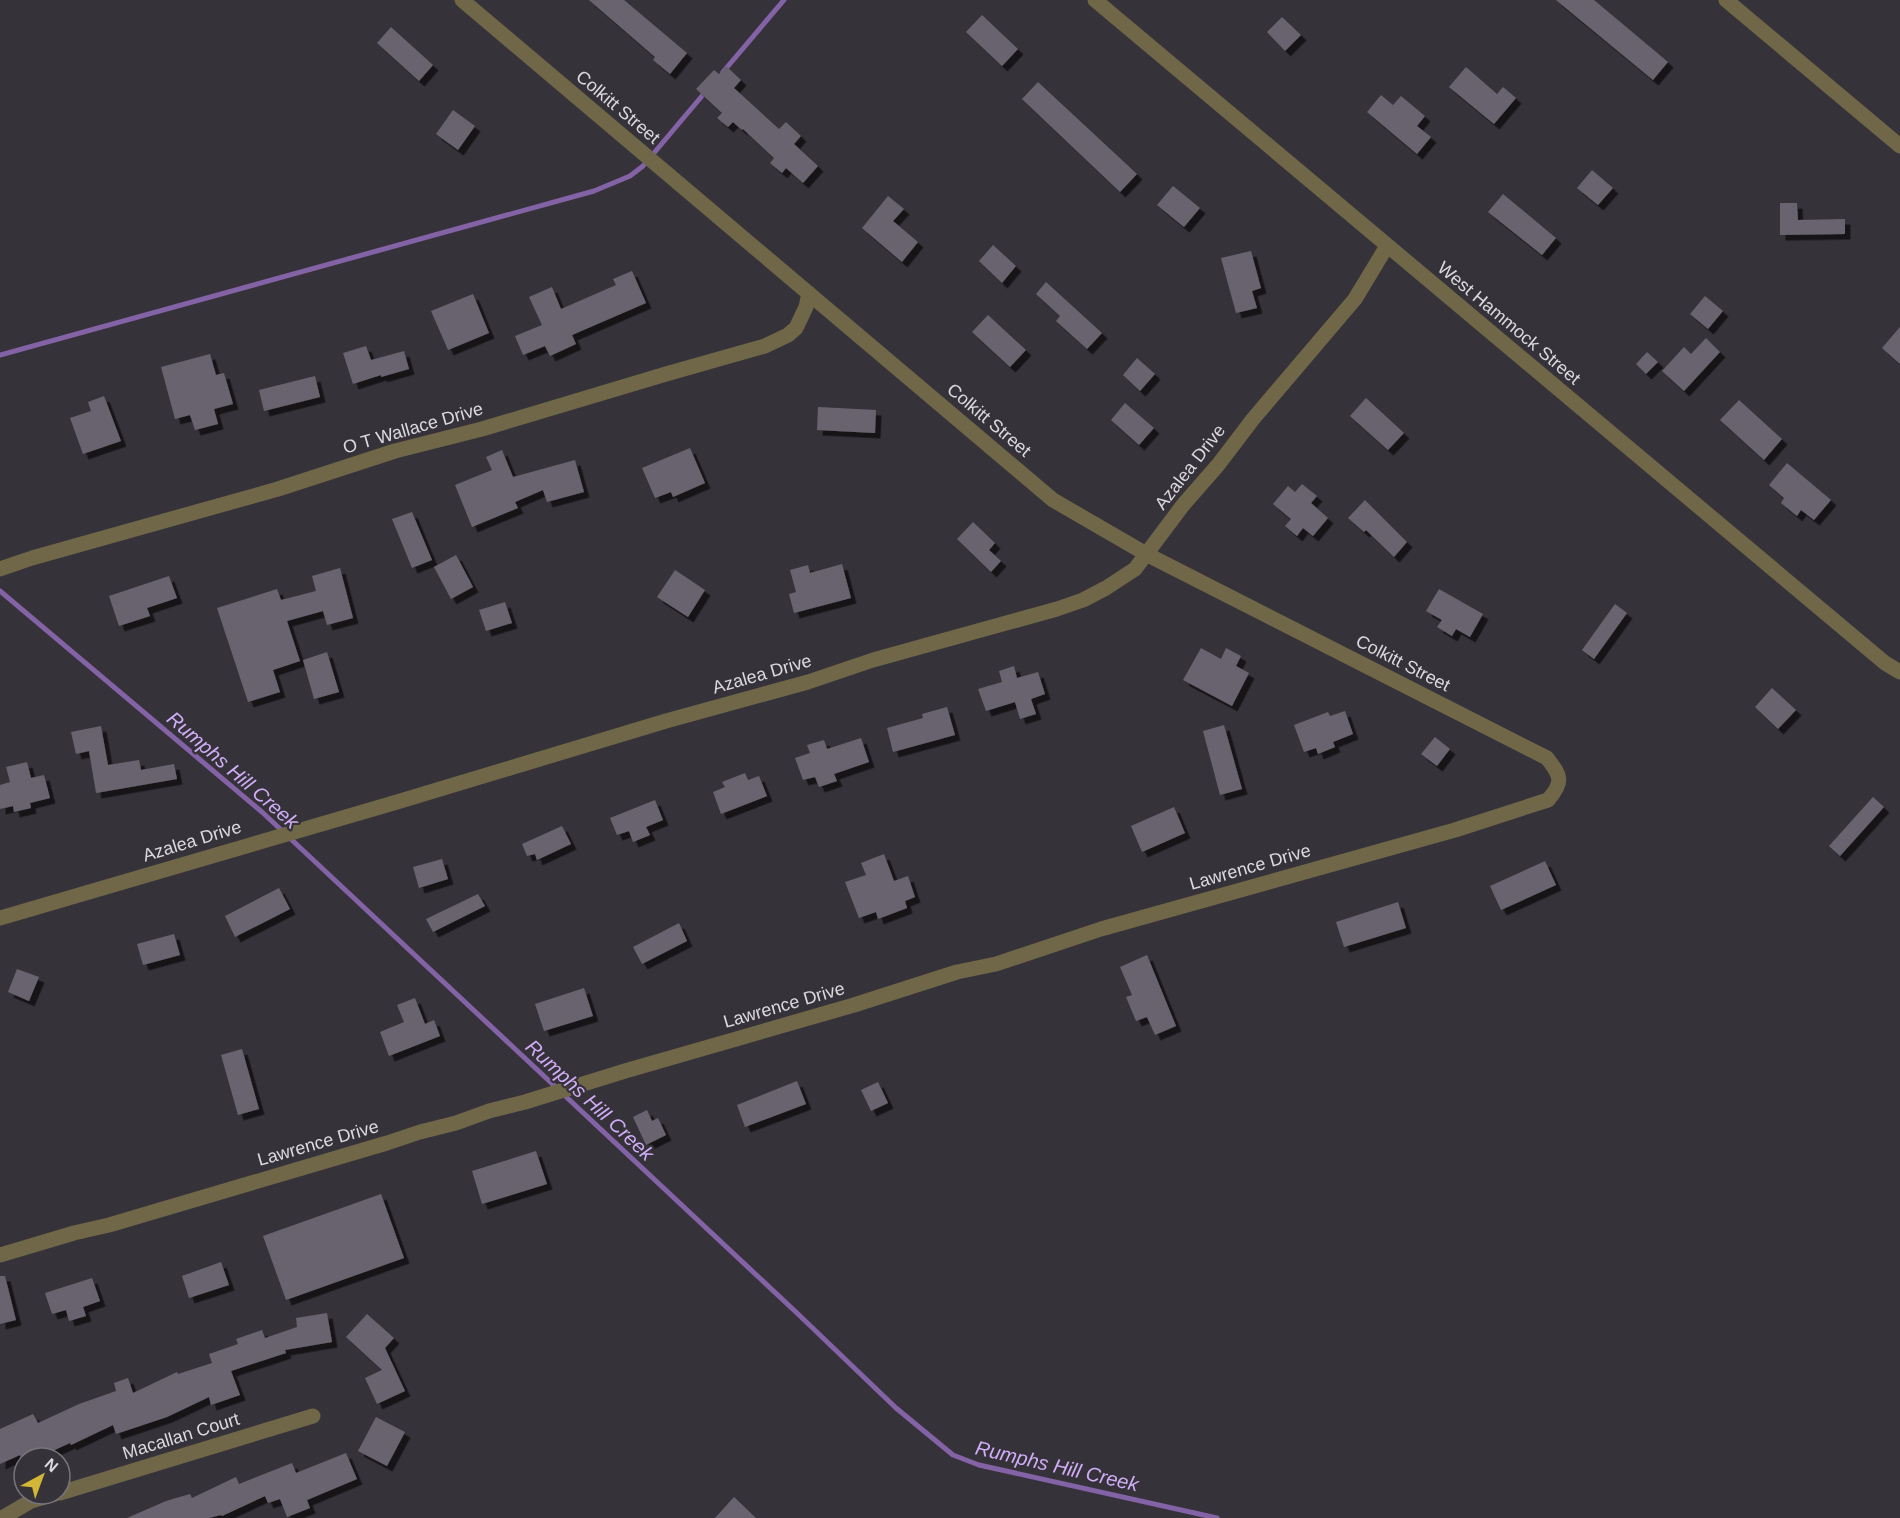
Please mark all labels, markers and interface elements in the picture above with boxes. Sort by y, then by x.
street label: Colkitt Street [572,66,664,148]
street label: West Hammock Street [1434,258,1584,388]
street label: Colkitt Street [943,379,1035,461]
street label: O T Wallace Drive [341,398,485,458]
street label: Azalea Drive [1151,421,1229,513]
street label: Colkitt Street [1353,631,1453,695]
street label: Azalea Drive [710,650,814,698]
water label: Rumphs Hill Creek [163,707,304,834]
street label: Azalea Drive [140,817,244,865]
street label: Lawrence Drive [1187,840,1313,894]
street label: Lawrence Drive [721,978,847,1032]
water label: Rumphs Hill Creek [522,1035,659,1166]
street label: Lawrence Drive [255,1116,381,1170]
street label: Macallan Court [120,1409,242,1463]
water label: Rumphs Hill Creek [973,1437,1142,1496]
north arrow [12,1446,72,1506]
text: N [42,1455,61,1475]

